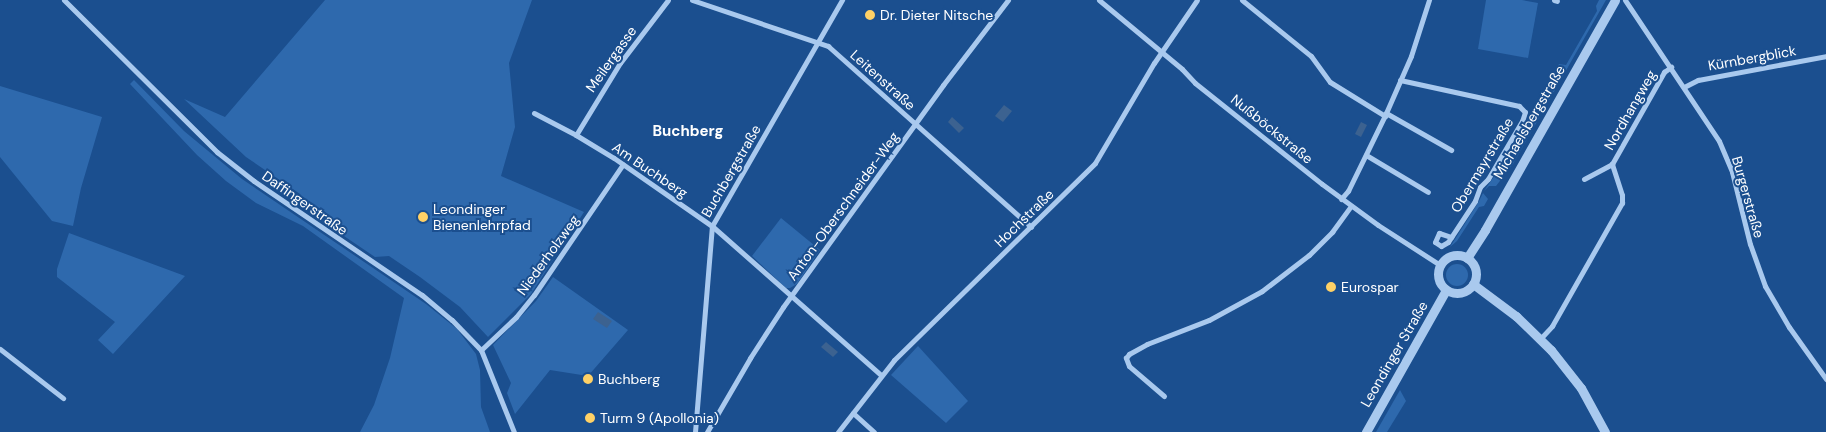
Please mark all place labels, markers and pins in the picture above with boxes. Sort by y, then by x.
place label: Dr. Dieter Nitsche [880,7,993,23]
marker: Dr. Dieter Nitsche [864,9,876,21]
place label: Leondinger Bienenlehrpfad [433,201,531,233]
marker: Leondinger Bienenlehrpfad [417,211,429,223]
place label: Eurospar [1341,279,1399,295]
marker: Eurospar [1325,281,1337,293]
place label: Buchberg [598,371,660,387]
marker: Buchberg [582,373,594,385]
place label: Turm 9 (Apollonia) [600,410,719,426]
marker: Turm 9 (Apollonia) [584,412,596,424]

